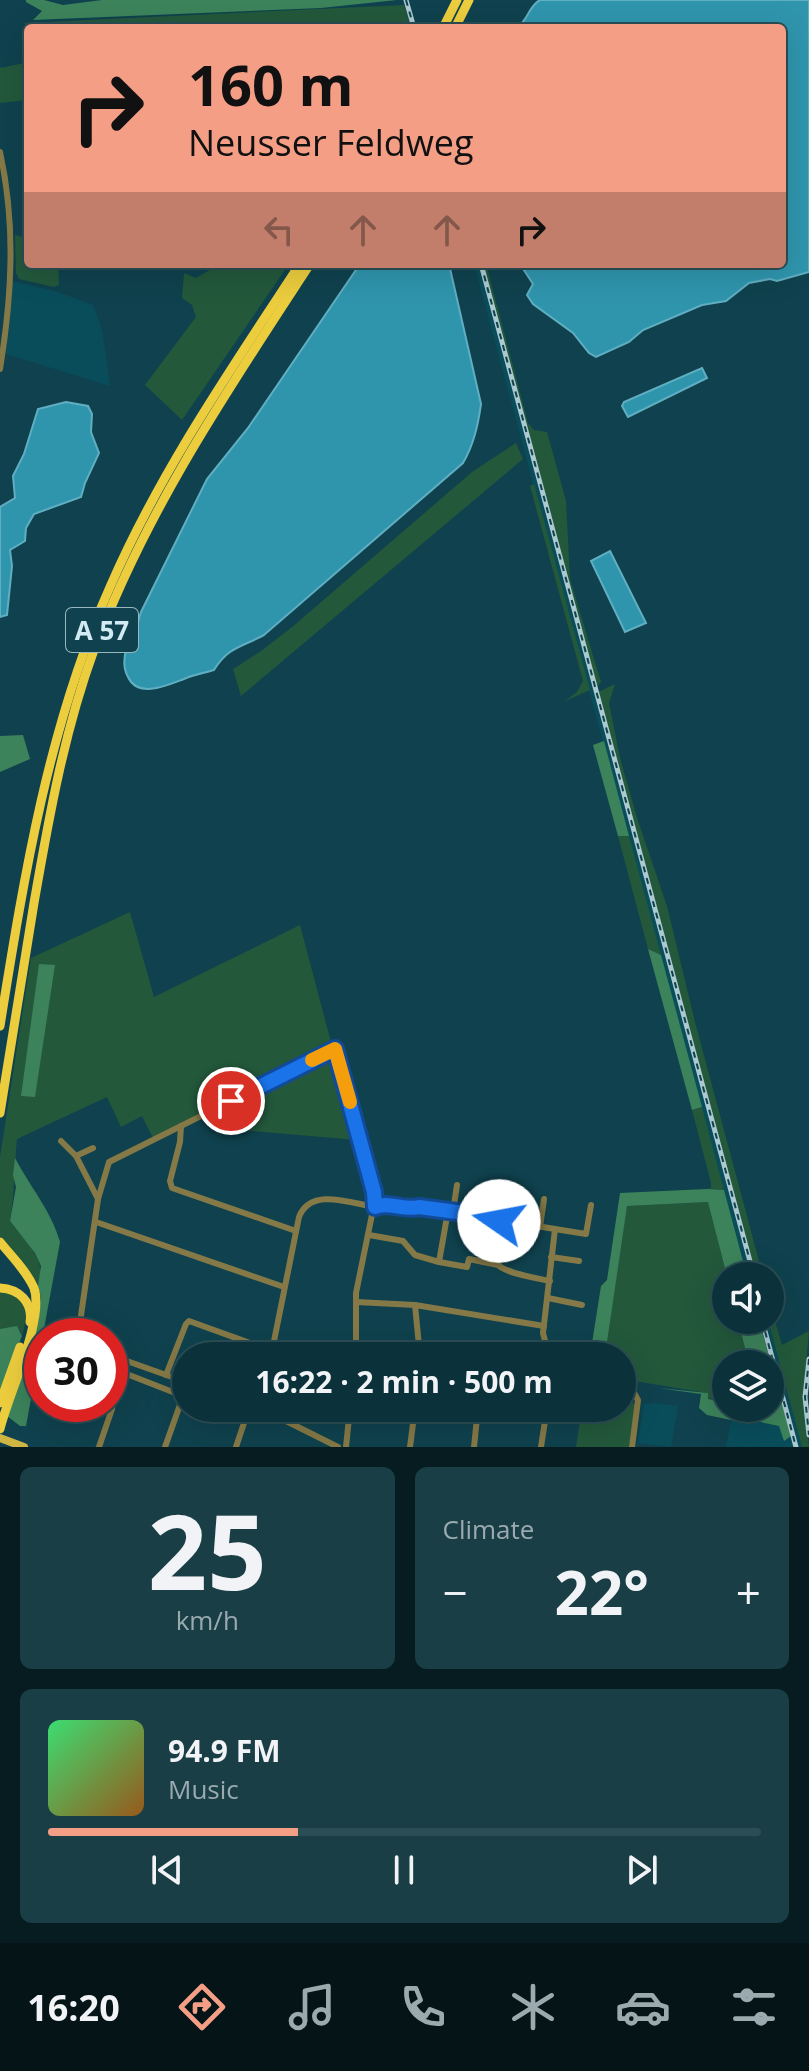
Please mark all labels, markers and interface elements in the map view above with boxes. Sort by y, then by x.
text: 160 m [188,46,354,122]
icon: right [56,56,160,160]
text: Neusser Feldweg [188,118,474,167]
icon: left [257,208,301,252]
icon: ahead [341,208,385,252]
icon: ahead [425,208,469,252]
icon: right [509,208,553,252]
road number: A 57 [66,608,138,652]
pin [197,1067,265,1135]
icon: arrive [209,1079,253,1123]
position arrow [457,1179,541,1263]
map controls [712,1262,784,1422]
button: sound [712,1262,784,1334]
speed limit sign: 30 [24,1318,128,1422]
button: layers [712,1350,784,1422]
text: 16:22 · 2 min · 500 m [255,1361,553,1402]
text: 25 [148,1479,267,1620]
text: Climate [443,1511,534,1547]
text: 22° [555,1551,649,1633]
text: − [443,1562,468,1622]
text: + [736,1562,761,1622]
text: km/h [176,1602,239,1638]
text: 94.9 FM [168,1730,281,1771]
text: Music [168,1771,239,1807]
icon: previous [145,1848,189,1892]
icon: pause [382,1848,426,1892]
icon: next [620,1848,664,1892]
icon: directions [174,1979,230,2035]
icon: music [284,1979,340,2035]
icon: phone [395,1979,451,2035]
icon: climate [505,1979,561,2035]
icon: car [615,1979,671,2035]
icon: filters [726,1979,782,2035]
text: 16:20 [27,1983,120,2032]

